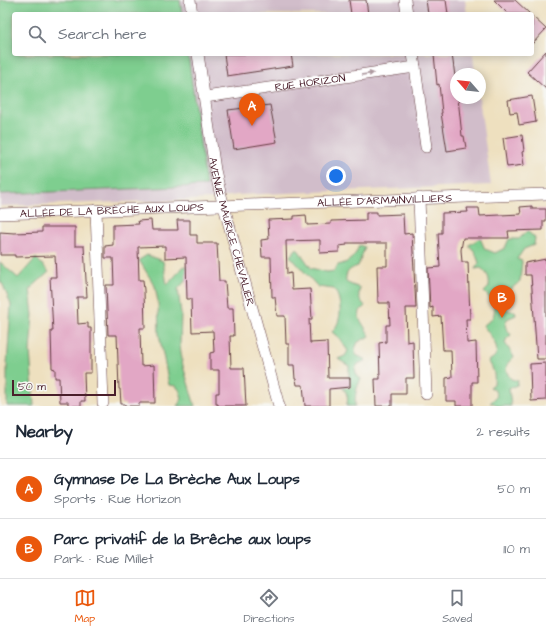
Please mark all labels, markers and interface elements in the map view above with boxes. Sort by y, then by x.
search box [12,12,534,56]
icon: search [26,23,48,45]
text: Search here [58,24,147,45]
north arrow [450,68,486,104]
street label: RUE HORIZON [274,70,346,94]
one-way arrow [362,71,374,77]
pin: A [239,93,265,126]
street label: AVENUE MAURICE CHEVALIER [206,156,259,308]
your location [326,166,346,186]
street label: ALLÉE D'ARMAINVILLIERS [317,190,453,210]
street label: ALLÉE DE LA BRÈCHE AUX LOUPS [20,199,204,221]
pin: B [489,285,515,318]
scale bar [12,378,116,397]
text: 50 m [18,379,46,394]
text: Nearby [16,420,73,444]
text: 2 results [476,423,530,441]
text: Gymnase De La Brèche Aux Loups [54,469,300,490]
text: A [25,480,33,498]
text: 50 m [497,480,530,498]
text: Sports · Rue Horizon [54,490,181,508]
text: Parc privatif de la Brêche aux loups [54,529,311,550]
text: B [24,540,34,558]
text: 110 m [503,540,530,558]
text: Park · Rue Millet [54,550,154,568]
tab: Map [74,587,96,626]
tab: Directions [243,587,295,626]
tab: Saved [442,587,472,626]

